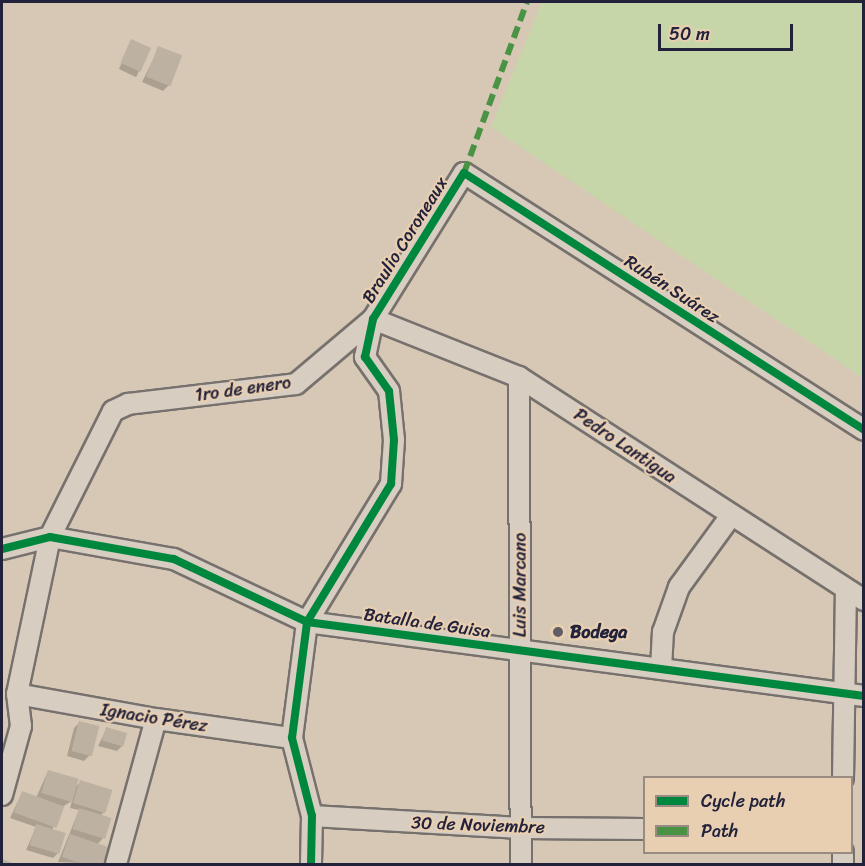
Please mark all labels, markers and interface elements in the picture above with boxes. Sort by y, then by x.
scale bar [661,12,796,50]
text: 50 m [669,18,710,50]
street label: Braulio Coroneaux [358,173,452,307]
street label: Rubén Suárez [620,250,724,328]
street label: 1ro de enero [194,372,292,406]
street label: Pedro Lantigua [570,404,680,488]
street label: Luis Marcano [509,533,531,637]
street label: Batalla de Guisa [362,603,492,643]
place label: Bodega [570,621,627,643]
marker: Bodega [551,625,565,639]
street label: Ignacio Pérez [99,699,209,737]
legend [643,776,853,854]
text: Cycle path [701,785,785,817]
street label: 30 de Noviembre [411,812,545,838]
text: Path [701,815,738,847]

